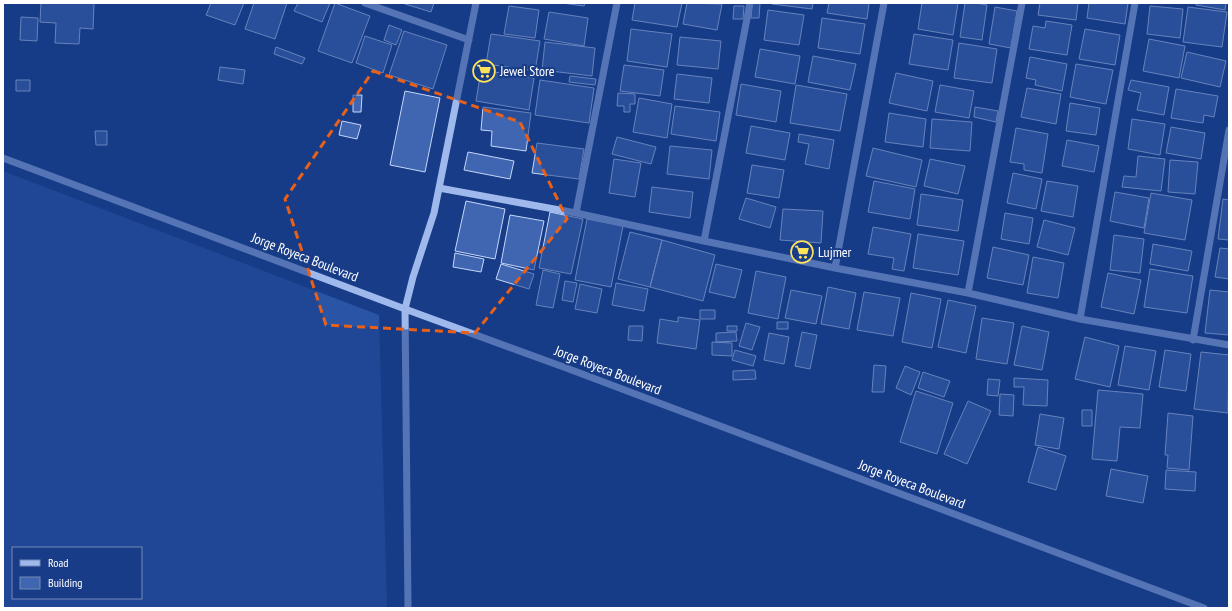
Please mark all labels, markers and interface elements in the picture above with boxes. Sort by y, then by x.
supermarket icon: Jewel Store [471,58,497,84]
place label: Jewel Store [499,62,555,80]
street label: Jorge Royeca Boulevard [248,228,361,286]
supermarket icon: Lujmer [789,239,815,265]
place label: Lujmer [818,243,852,261]
street label: Jorge Royeca Boulevard [551,341,664,399]
street label: Jorge Royeca Boulevard [855,455,968,513]
legend [12,547,142,599]
text: Road [48,555,68,570]
text: Building [48,575,83,590]

